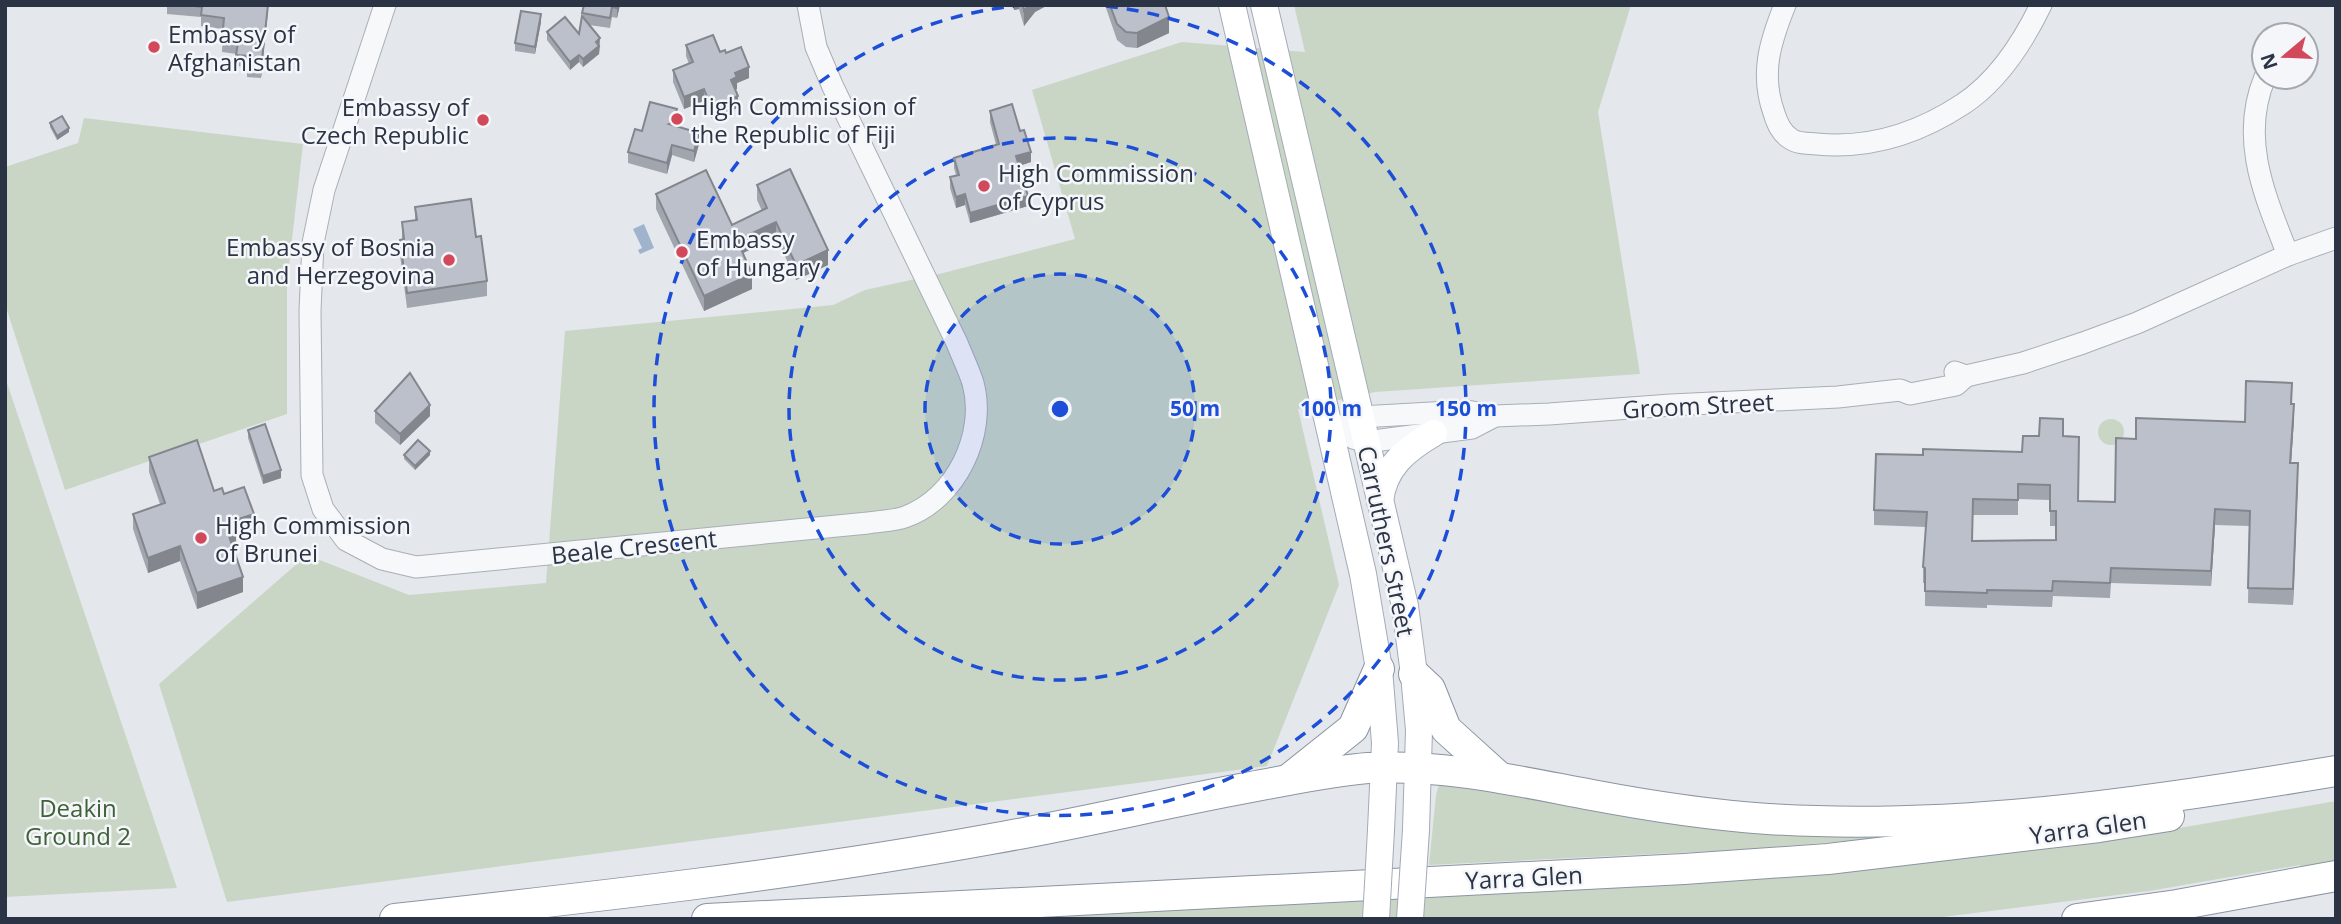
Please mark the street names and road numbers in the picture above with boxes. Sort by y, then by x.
street label: Groom Street [1621,385,1775,425]
street label: Carruthers Street [1351,443,1423,639]
street label: Beale Crescent [550,521,718,571]
street label: Yarra Glen [2027,802,2149,852]
street label: Yarra Glen [1464,857,1584,897]

